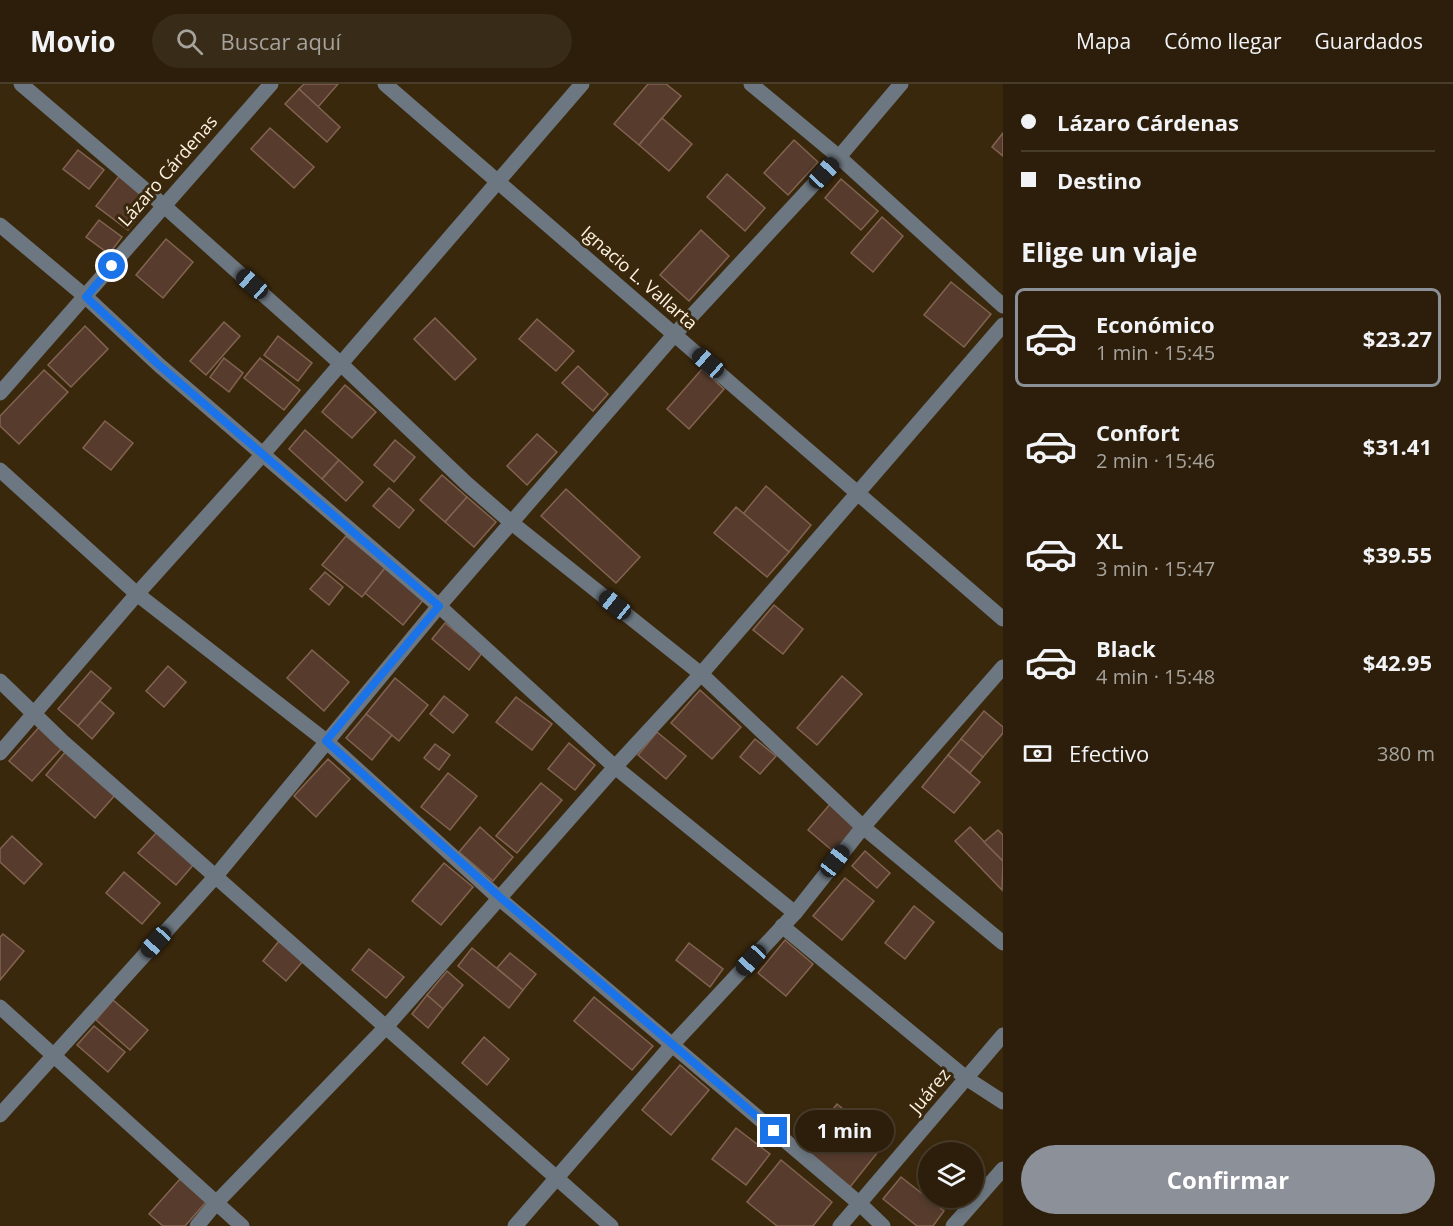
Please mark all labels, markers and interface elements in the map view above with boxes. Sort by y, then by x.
search box [152,14,572,68]
text: Movio [30,22,116,60]
icon: search [173,25,206,58]
text: Buscar aquí [221,26,341,56]
text: Mapa [1076,27,1131,55]
text: Cómo llegar [1164,27,1282,55]
text: Guardados [1315,27,1423,55]
text: Lázaro Cárdenas [1057,107,1239,137]
street label: Lázaro Cárdenas [112,110,222,231]
car [805,154,843,192]
text: Destino [1057,165,1142,195]
street label: Ignacio L. Vallarta [576,220,703,334]
text: Elige un viaje [1021,233,1197,270]
route start [98,252,125,279]
car [233,265,271,303]
text: Económico [1096,309,1215,339]
icon: car [1024,311,1078,365]
text: $23.27 [1363,323,1432,353]
text: 1 min · 15:45 [1096,339,1215,366]
car [689,344,727,382]
text: Confort [1096,417,1180,447]
icon: car [1024,419,1078,473]
text: $31.41 [1363,431,1432,461]
text: 2 min · 15:46 [1096,447,1215,474]
text: XL [1096,525,1123,555]
icon: car [1024,527,1078,581]
text: $39.55 [1363,539,1432,569]
text: 3 min · 15:47 [1096,555,1215,582]
car [595,587,635,623]
text: Black [1096,633,1156,663]
icon: car [1024,635,1078,689]
text: $42.95 [1363,647,1432,677]
text: 4 min · 15:48 [1096,663,1215,690]
icon: cash [1021,737,1054,770]
text: Efectivo [1069,738,1149,768]
text: 380 m [1377,740,1435,767]
car [817,841,853,881]
car [137,923,175,961]
car [732,941,770,979]
street label: Juárez [902,1063,955,1119]
callout: 1 min [795,1110,894,1152]
route end [760,1117,787,1144]
text: 1 min [817,1117,872,1144]
map controls [918,1142,984,1208]
button: layers [918,1142,984,1208]
button: Confirmar [1021,1145,1435,1214]

